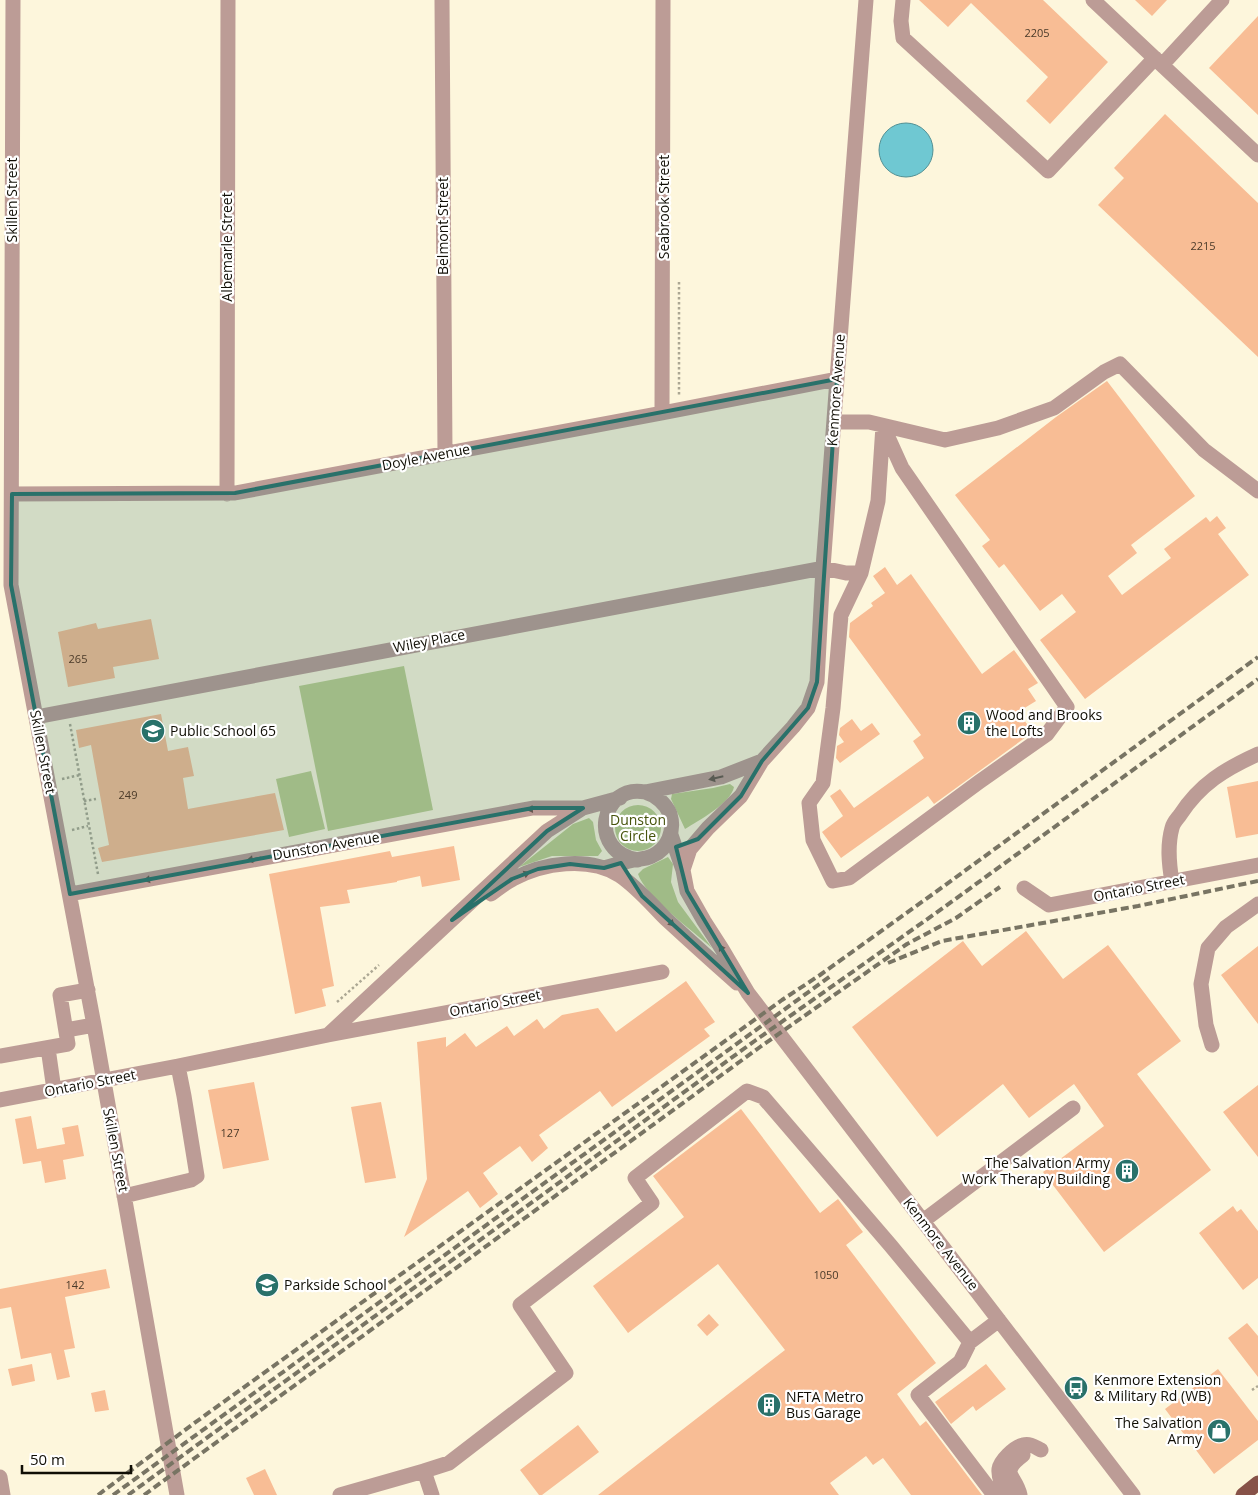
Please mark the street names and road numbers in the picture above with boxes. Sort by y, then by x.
street label: Seabrook Street [654,155,673,259]
street label: Skillen Street [2,158,21,242]
street label: Belmont Street [433,177,452,275]
street label: Albemarle Street [217,192,236,302]
street label: Kenmore Avenue [822,333,849,447]
street label: Doyle Avenue [380,439,472,474]
street label: Wiley Place [391,624,467,657]
street label: Skillen Street [26,708,61,795]
street label: Dunston Avenue [271,827,381,864]
street label: Ontario Street [1092,869,1186,906]
street label: Ontario Street [448,984,542,1021]
street label: Ontario Street [43,1064,137,1101]
street label: Skillen Street [99,1106,134,1193]
street label: Kenmore Avenue [899,1194,984,1294]

